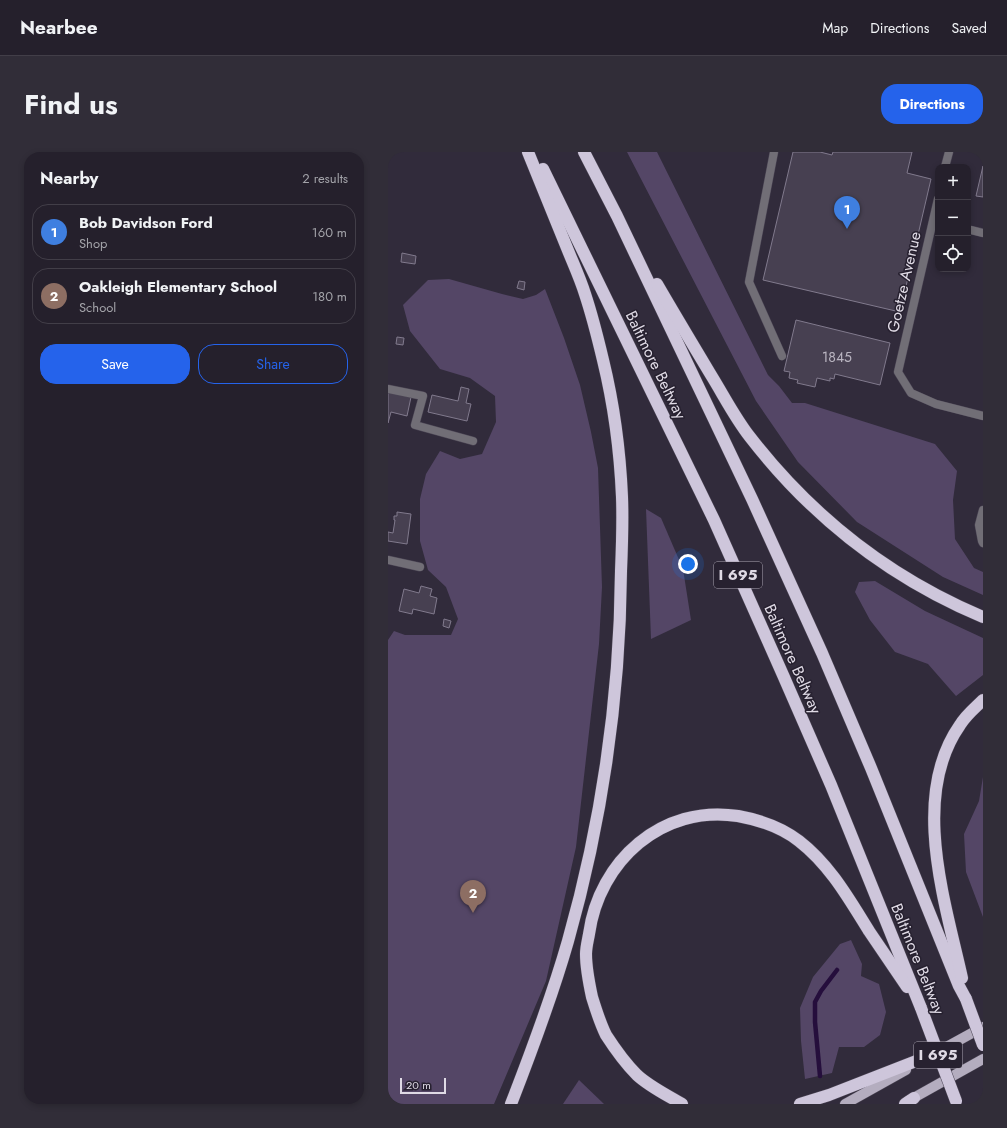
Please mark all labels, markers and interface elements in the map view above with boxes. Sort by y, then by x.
text: Nearbee [20,14,98,41]
text: Map [822,18,848,38]
text: Directions [870,18,930,38]
text: Saved [952,18,987,38]
text: Find us [24,84,118,125]
button: Directions [881,84,983,124]
map controls [935,164,971,272]
button: + [935,164,971,200]
text: Nearby [40,166,98,190]
text: 2 results [302,169,348,188]
pin: 1 [834,196,860,229]
button: − [935,200,971,236]
text: Bob Davidson Ford [79,212,213,234]
text: 1 [51,223,57,242]
text: 160 m [312,223,347,242]
street label: Goetze Avenue [881,229,927,335]
text: Shop [79,234,107,253]
button: locate [935,236,971,272]
text: Oakleigh Elementary School [79,276,277,298]
text: 2 [50,287,58,306]
text: 180 m [312,287,347,306]
text: School [79,298,116,317]
street label: Baltimore Beltway [620,307,693,424]
button: Save [40,344,190,384]
button: Share [198,344,348,384]
house number: 1845 [822,347,852,367]
your location [678,554,698,574]
road number: I 695 [714,562,762,588]
street label: Baltimore Beltway [758,600,828,718]
pin: 2 [460,880,486,913]
street label: Baltimore Beltway [885,900,951,1019]
road number: I 695 [914,1042,962,1068]
scale bar [400,1076,446,1095]
text: 20 m [406,1077,431,1093]

